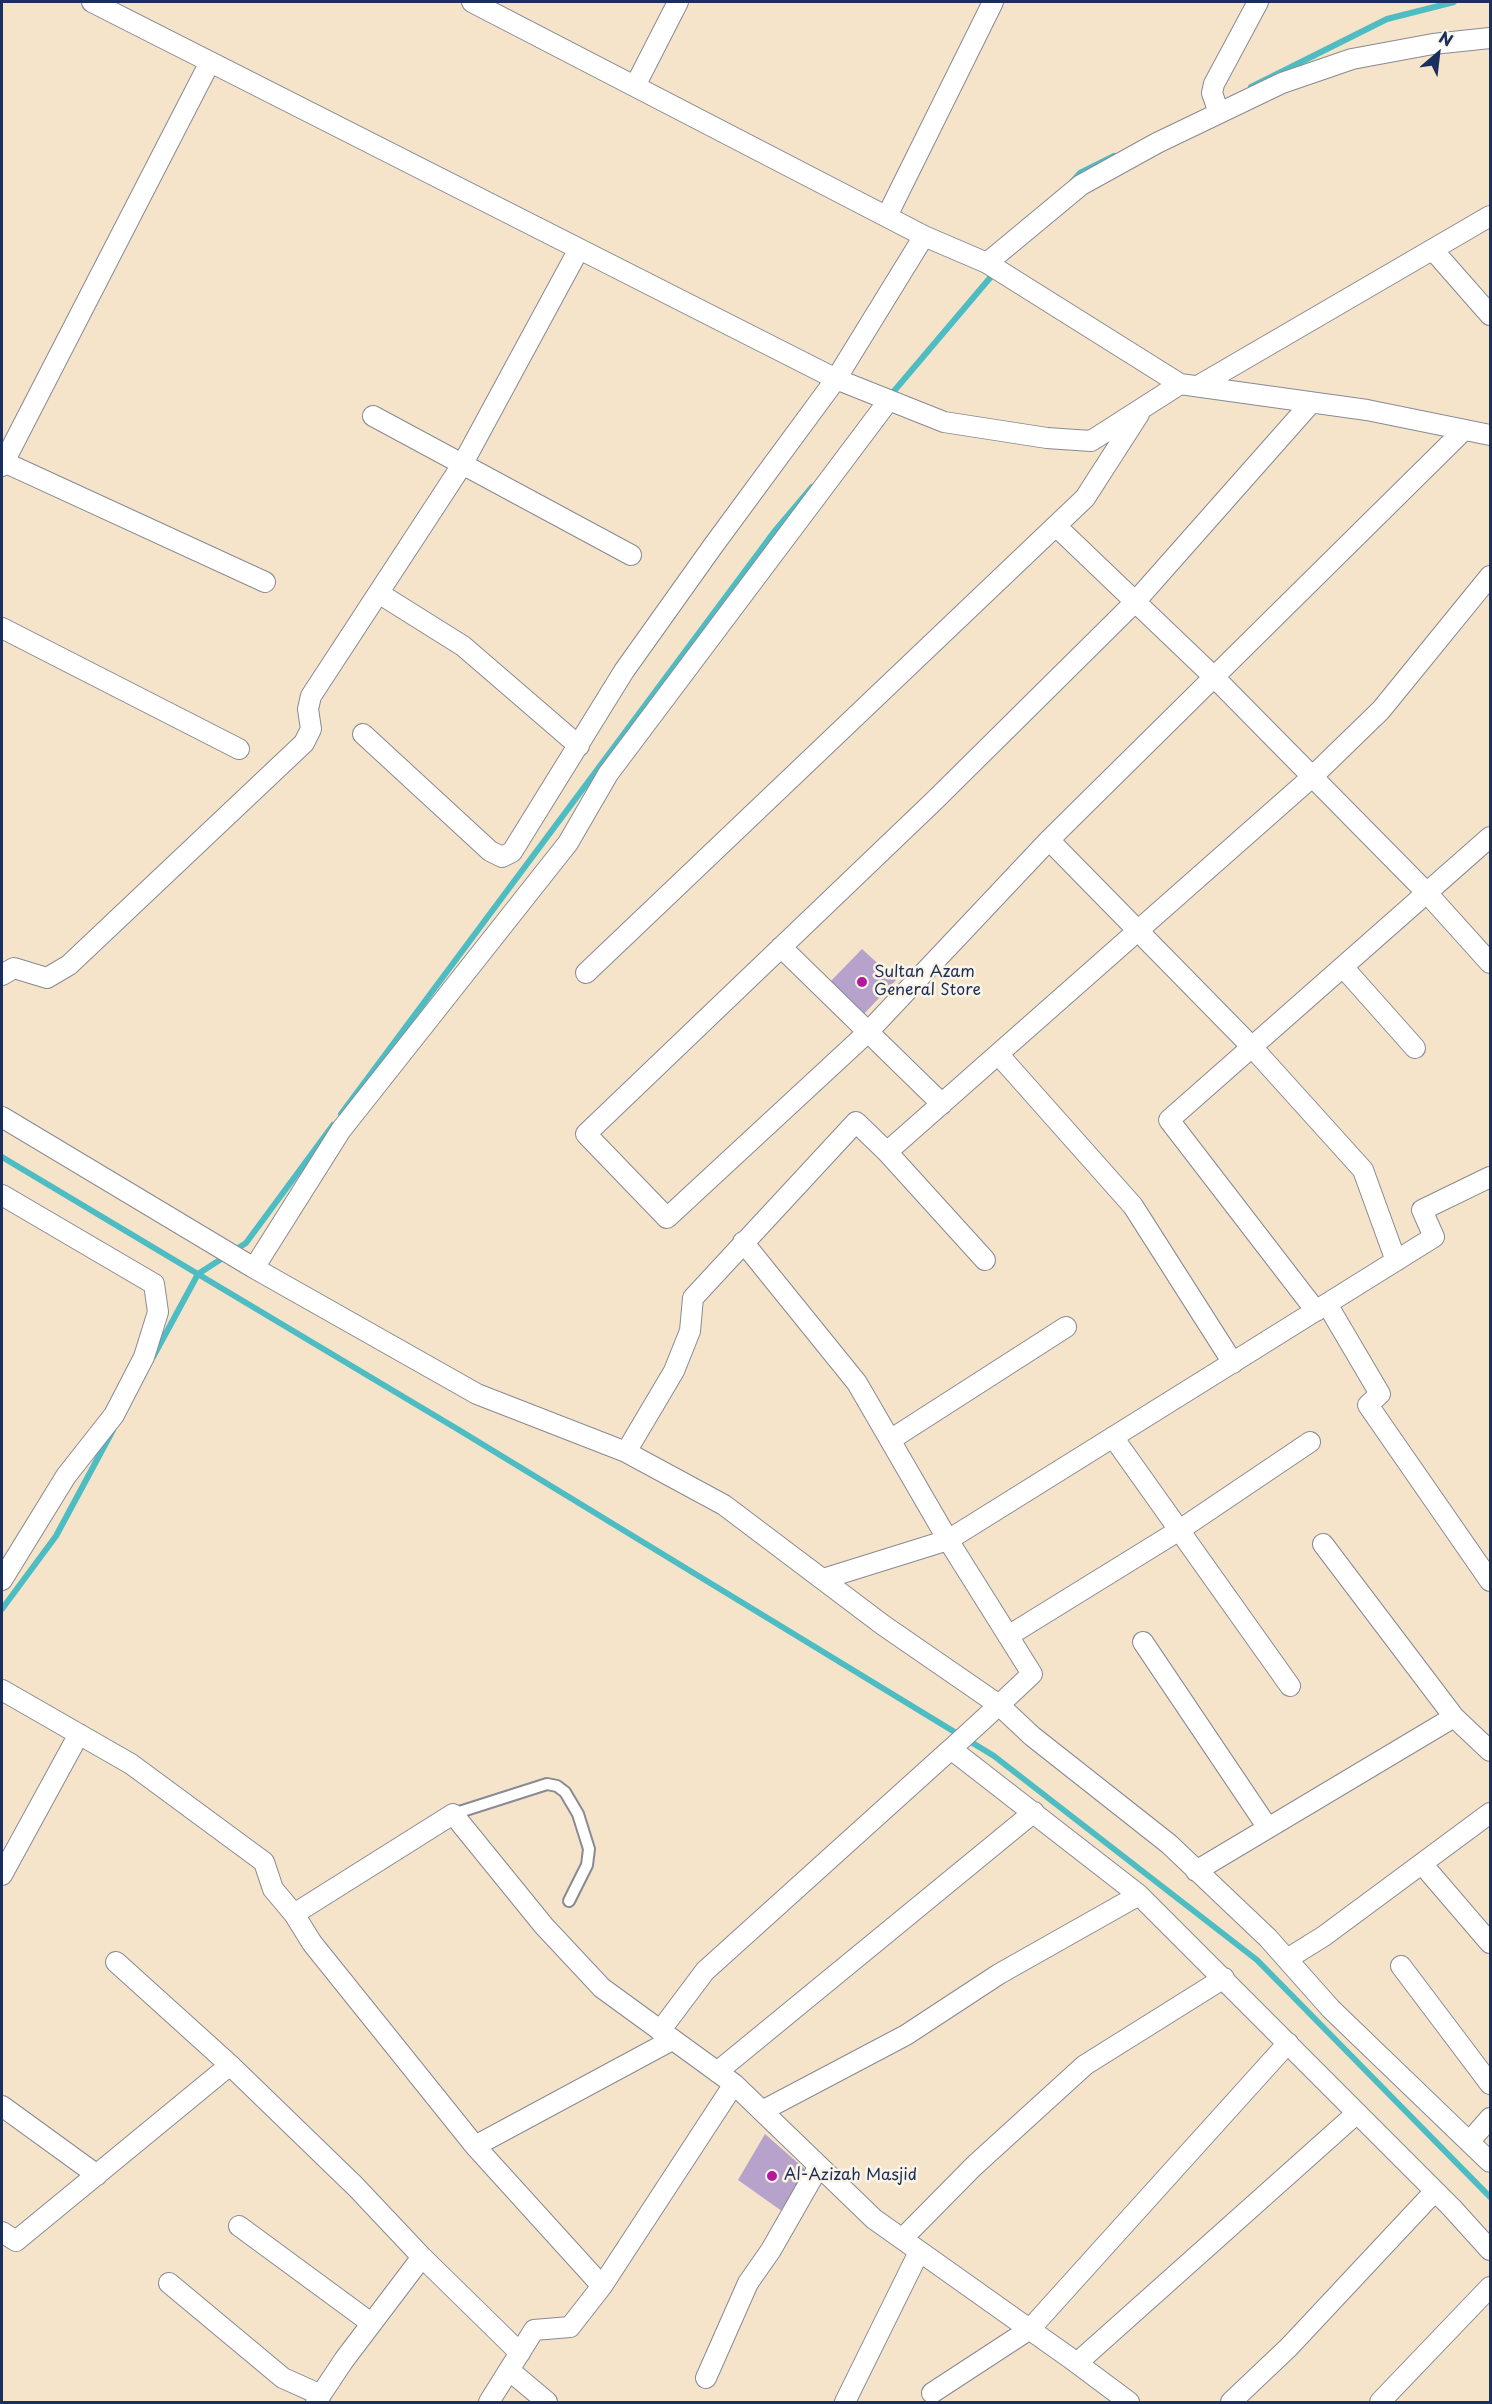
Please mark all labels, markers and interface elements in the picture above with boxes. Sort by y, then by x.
north arrow [1408,24,1468,84]
text: N [1435,25,1458,52]
place label: Sultan Azam General Store [874,963,981,1001]
marker: Sultan Azam General Store [855,975,869,989]
place label: Al-Azizah Masjid [784,2166,917,2186]
marker: Al-Azizah Masjid [765,2169,779,2183]

